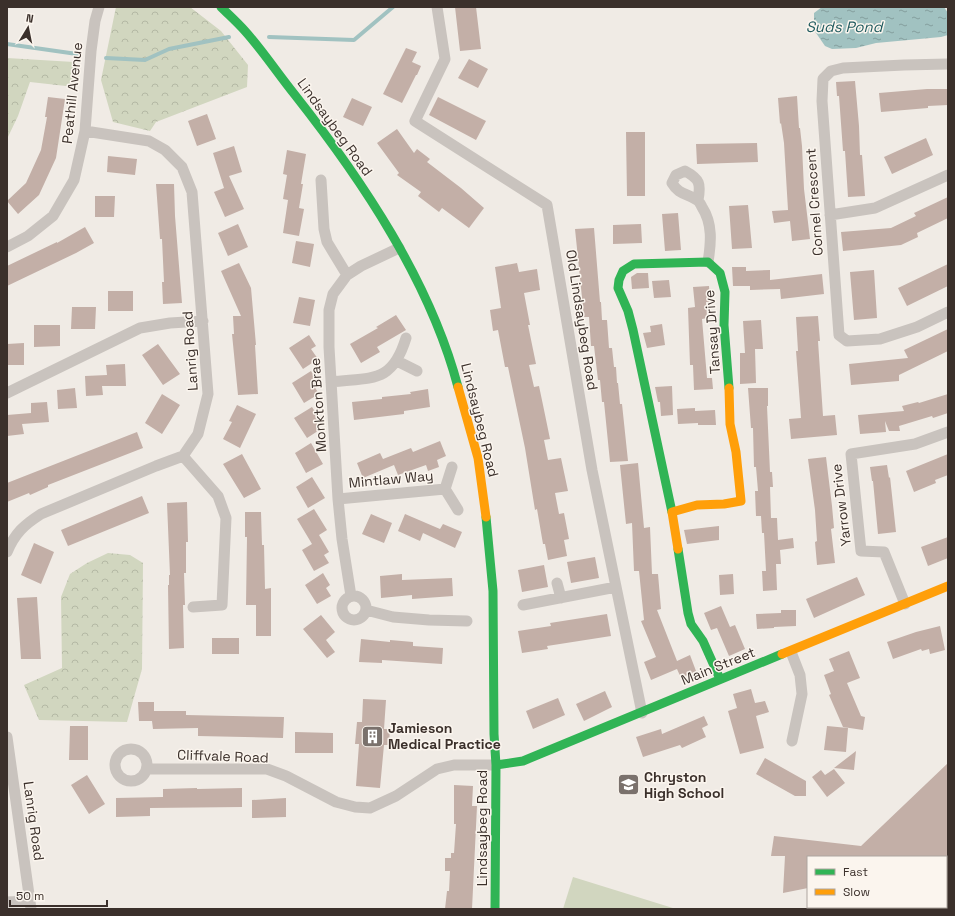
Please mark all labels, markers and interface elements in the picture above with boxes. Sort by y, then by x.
north arrow [8,8,48,48]
text: N [25,11,35,26]
water label: Suds Pond [806,17,885,36]
street label: Peathill Avenue [58,41,86,145]
street label: Lindsaybeg Road [293,75,377,179]
street label: Cornel Crescent [801,148,827,256]
street label: Old Lindsaybeg Road [562,248,602,392]
street label: Tansay Drive [700,289,724,375]
street label: Lanrig Road [178,311,202,391]
street label: Monkton Brae [306,357,330,453]
street label: Lindsaybeg Road [457,361,503,479]
street label: Yarrow Drive [827,463,855,547]
street label: Mintlaw Way [348,466,434,492]
street label: Main Street [678,643,758,689]
place label: Jamieson Medical Practice [388,719,501,753]
building icon: Jamieson Medical Practice [359,723,385,749]
street label: Cliffvale Road [177,745,269,767]
place label: Chryston High School [644,768,724,802]
street label: Lindsaybeg Road [473,770,491,886]
school or university icon: Chryston High School [616,772,642,798]
street label: Lanrig Road [20,780,48,862]
legend [807,856,947,908]
text: Fast [843,864,868,880]
scale bar [10,882,107,908]
text: Slow [843,884,870,900]
text: 50 m [16,888,44,904]

